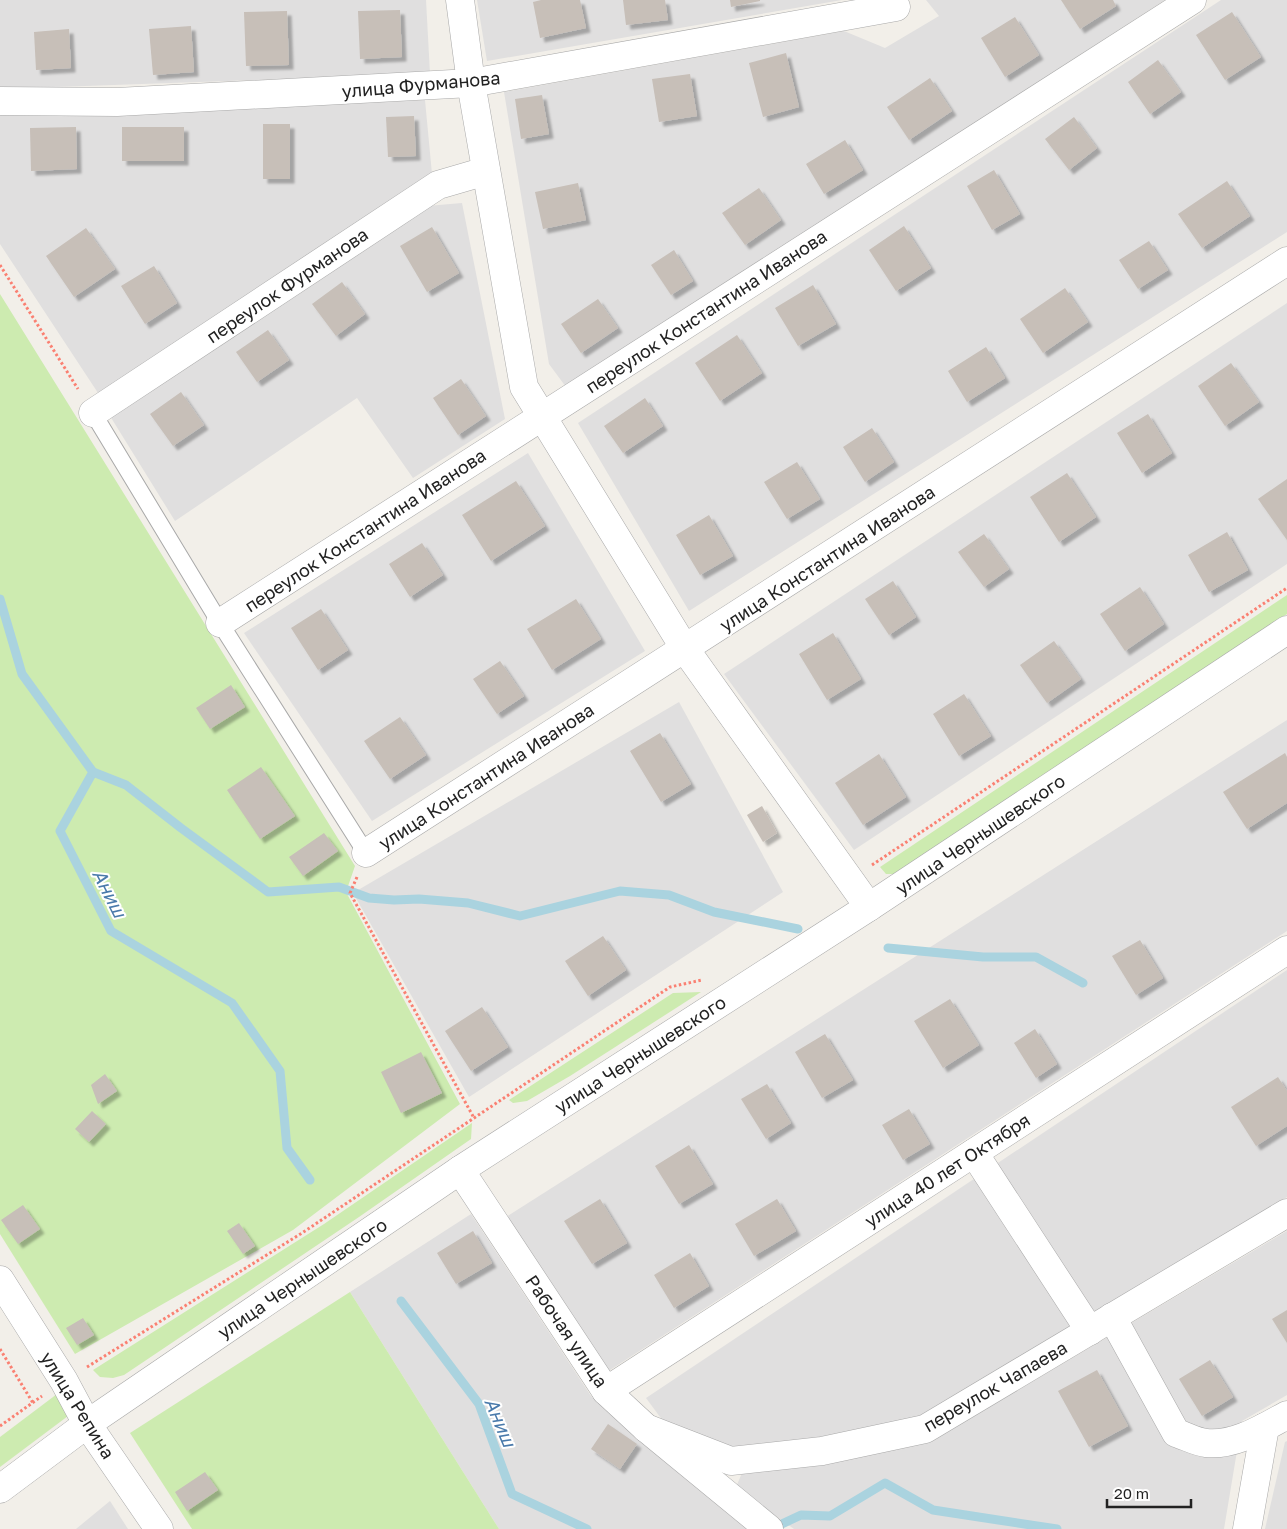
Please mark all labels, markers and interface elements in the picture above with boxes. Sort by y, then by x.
street label: улица Фурманова [341,66,501,102]
street label: переулок Фурманова [202,223,372,347]
street label: переулок Константина Иванова [581,225,831,397]
street label: переулок Константина Иванова [240,444,490,616]
street label: улица Константина Иванова [715,480,939,636]
street label: улица Константина Иванова [374,698,598,854]
street label: улица Чернышевского [891,769,1069,899]
water label: Аниш [88,865,133,923]
street label: улица Чернышевского [550,990,730,1118]
street label: улица 40 лет Октября [860,1108,1034,1232]
street label: улица Чернышевского [213,1213,391,1343]
street label: Рабочая улица [521,1270,613,1392]
street label: переулок Чапаева [919,1336,1071,1436]
street label: улица Репина [36,1347,120,1463]
water label: Аниш [480,1394,522,1452]
scale bar [1107,1476,1191,1508]
text: 20 m [1114,1484,1149,1502]

